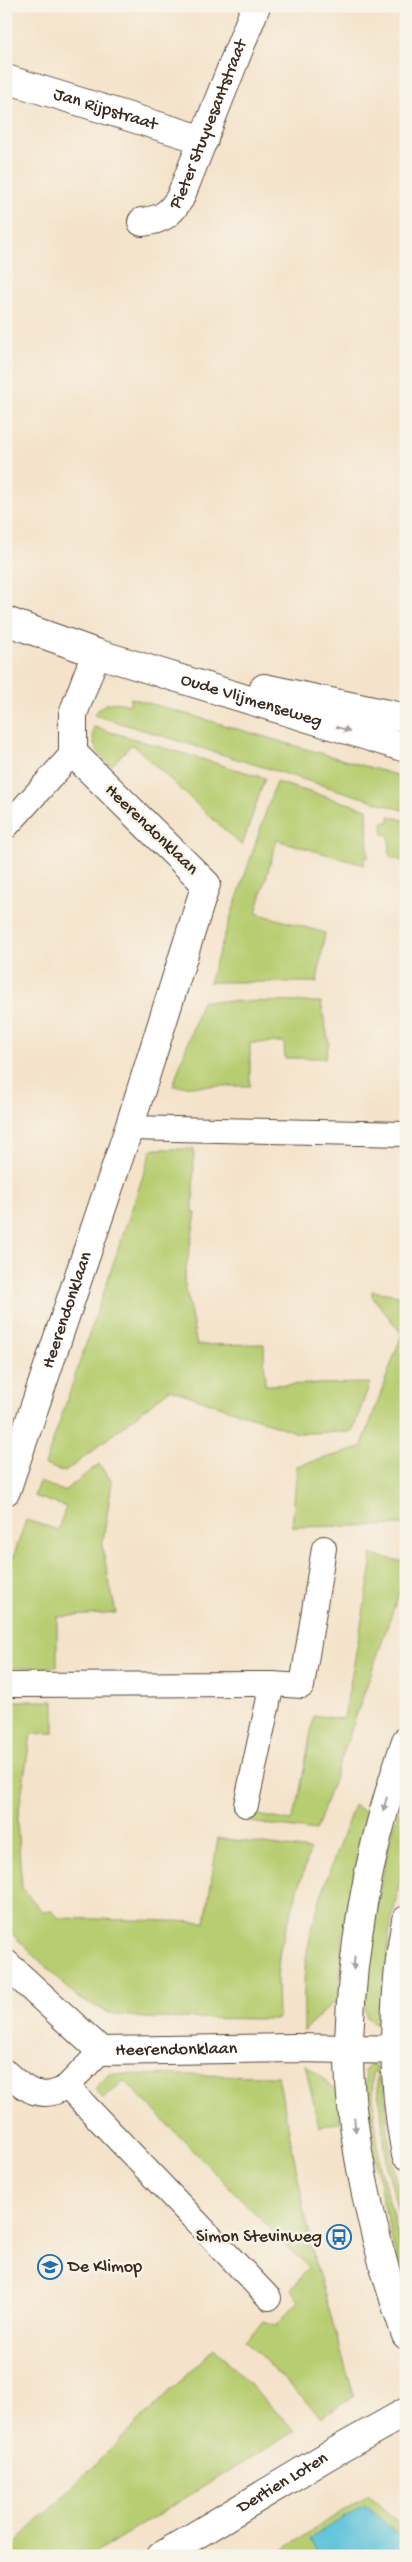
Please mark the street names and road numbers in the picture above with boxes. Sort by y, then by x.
street label: Pieter Stuyvesantstraat [164,35,253,214]
street label: Jan Rijpstraat [51,84,161,136]
street label: Oude Vlijmenseweg [178,669,325,732]
street label: Heerendonklaan [100,780,203,880]
street label: Heerendonklaan [38,1248,97,1371]
street label: Heerendonklaan [115,2038,238,2061]
street label: Dertien Loten [233,2447,332,2519]

